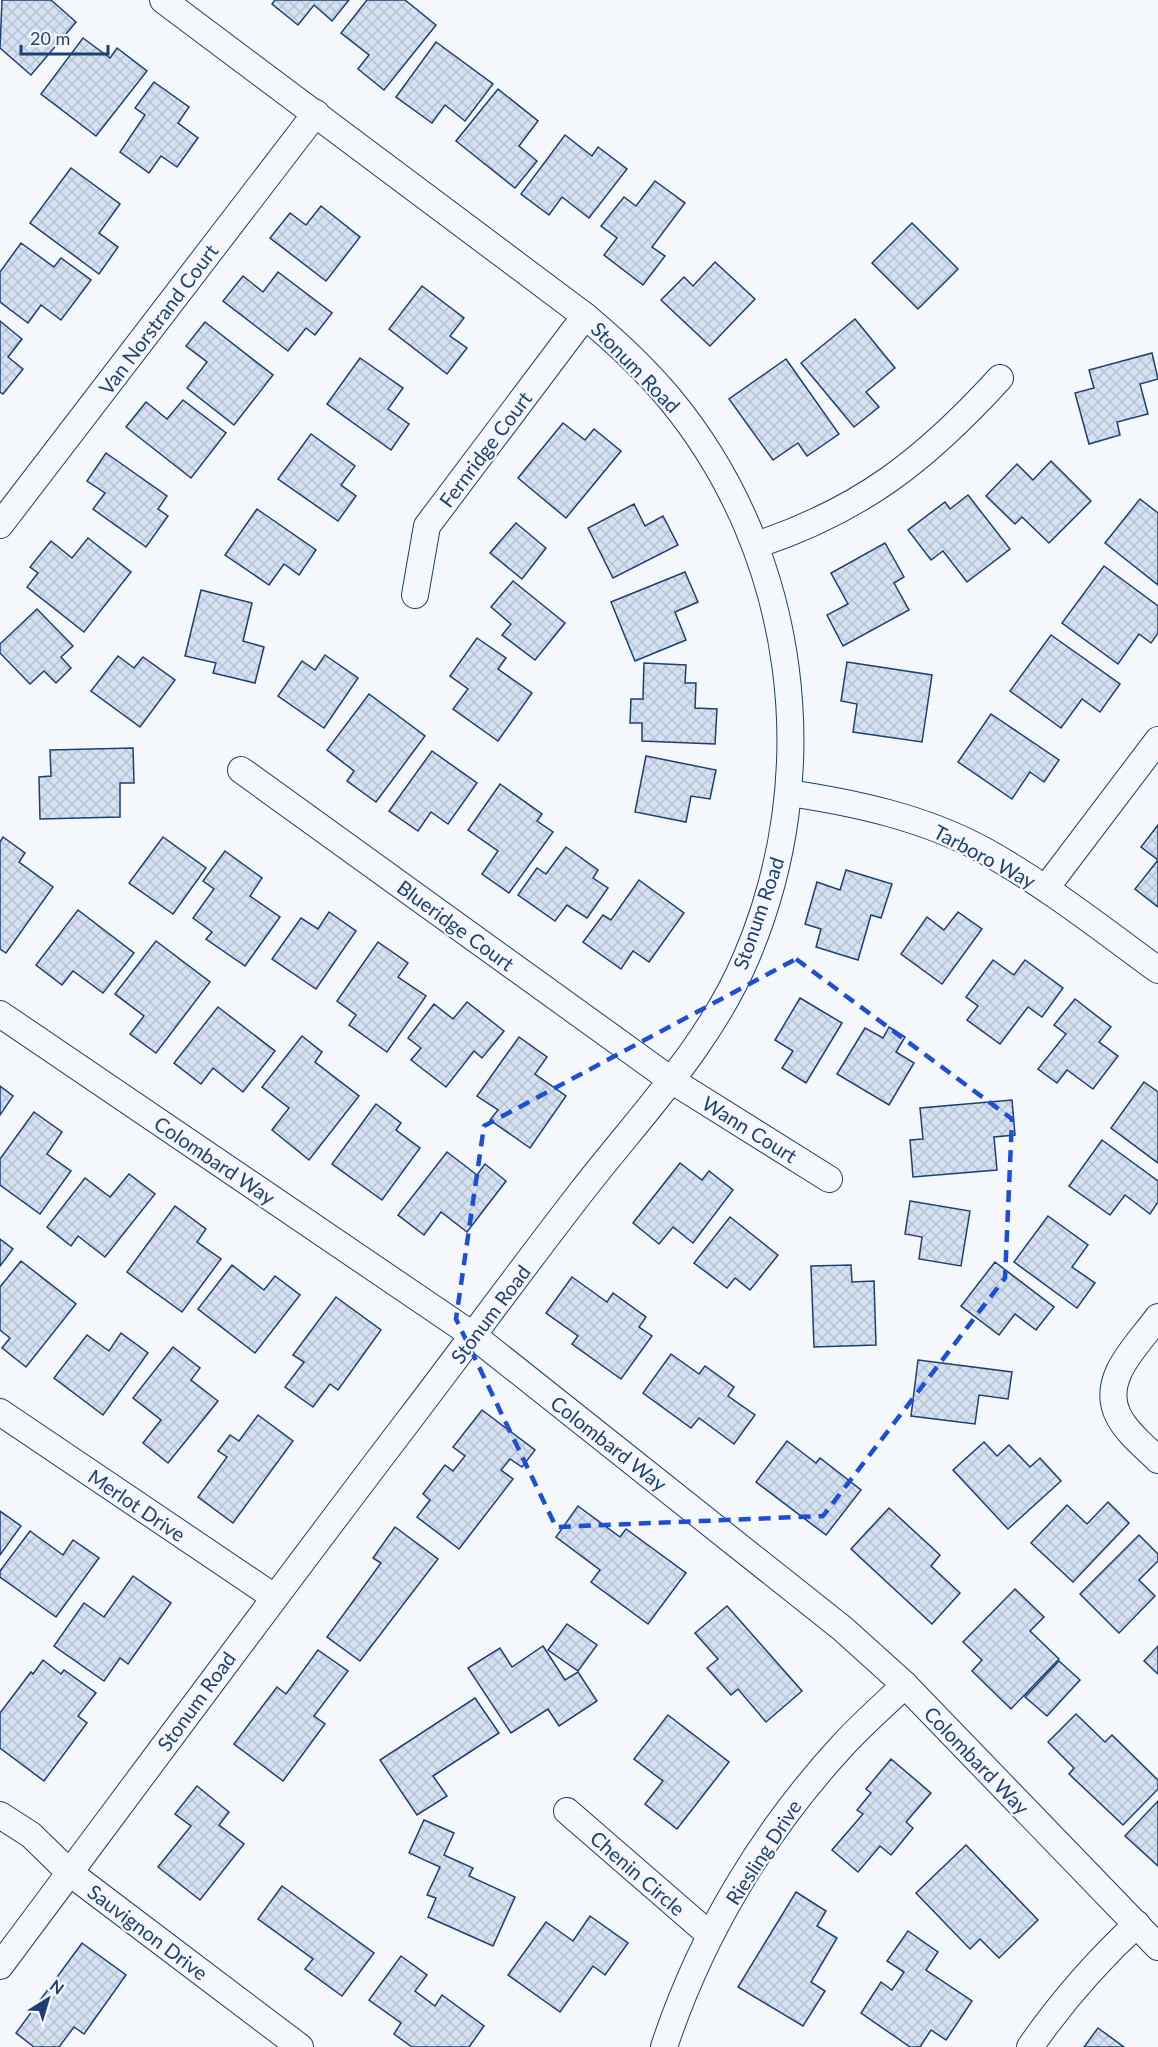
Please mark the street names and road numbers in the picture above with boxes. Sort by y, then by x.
street label: Van Norstrand Court [94,239,222,399]
street label: Stonum Road [587,317,685,417]
street label: Fernridge Court [434,386,536,512]
street label: Tarboro Way [930,819,1041,893]
street label: Stonum Road [728,854,788,972]
street label: Blueridge Court [393,875,519,975]
street label: Wann Court [698,1090,802,1168]
street label: Colombard Way [150,1111,281,1210]
street label: Stonum Road [445,1260,535,1368]
street label: Colombard Way [546,1390,672,1496]
street label: Merlot Drive [84,1464,190,1546]
street label: Stonum Road [152,1647,240,1755]
street label: Colombard Way [920,1701,1035,1819]
street label: Riesling Drive [720,1795,806,1909]
street label: Chenin Circle [586,1826,690,1920]
street label: Sauvignon Drive [83,1879,213,1985]

